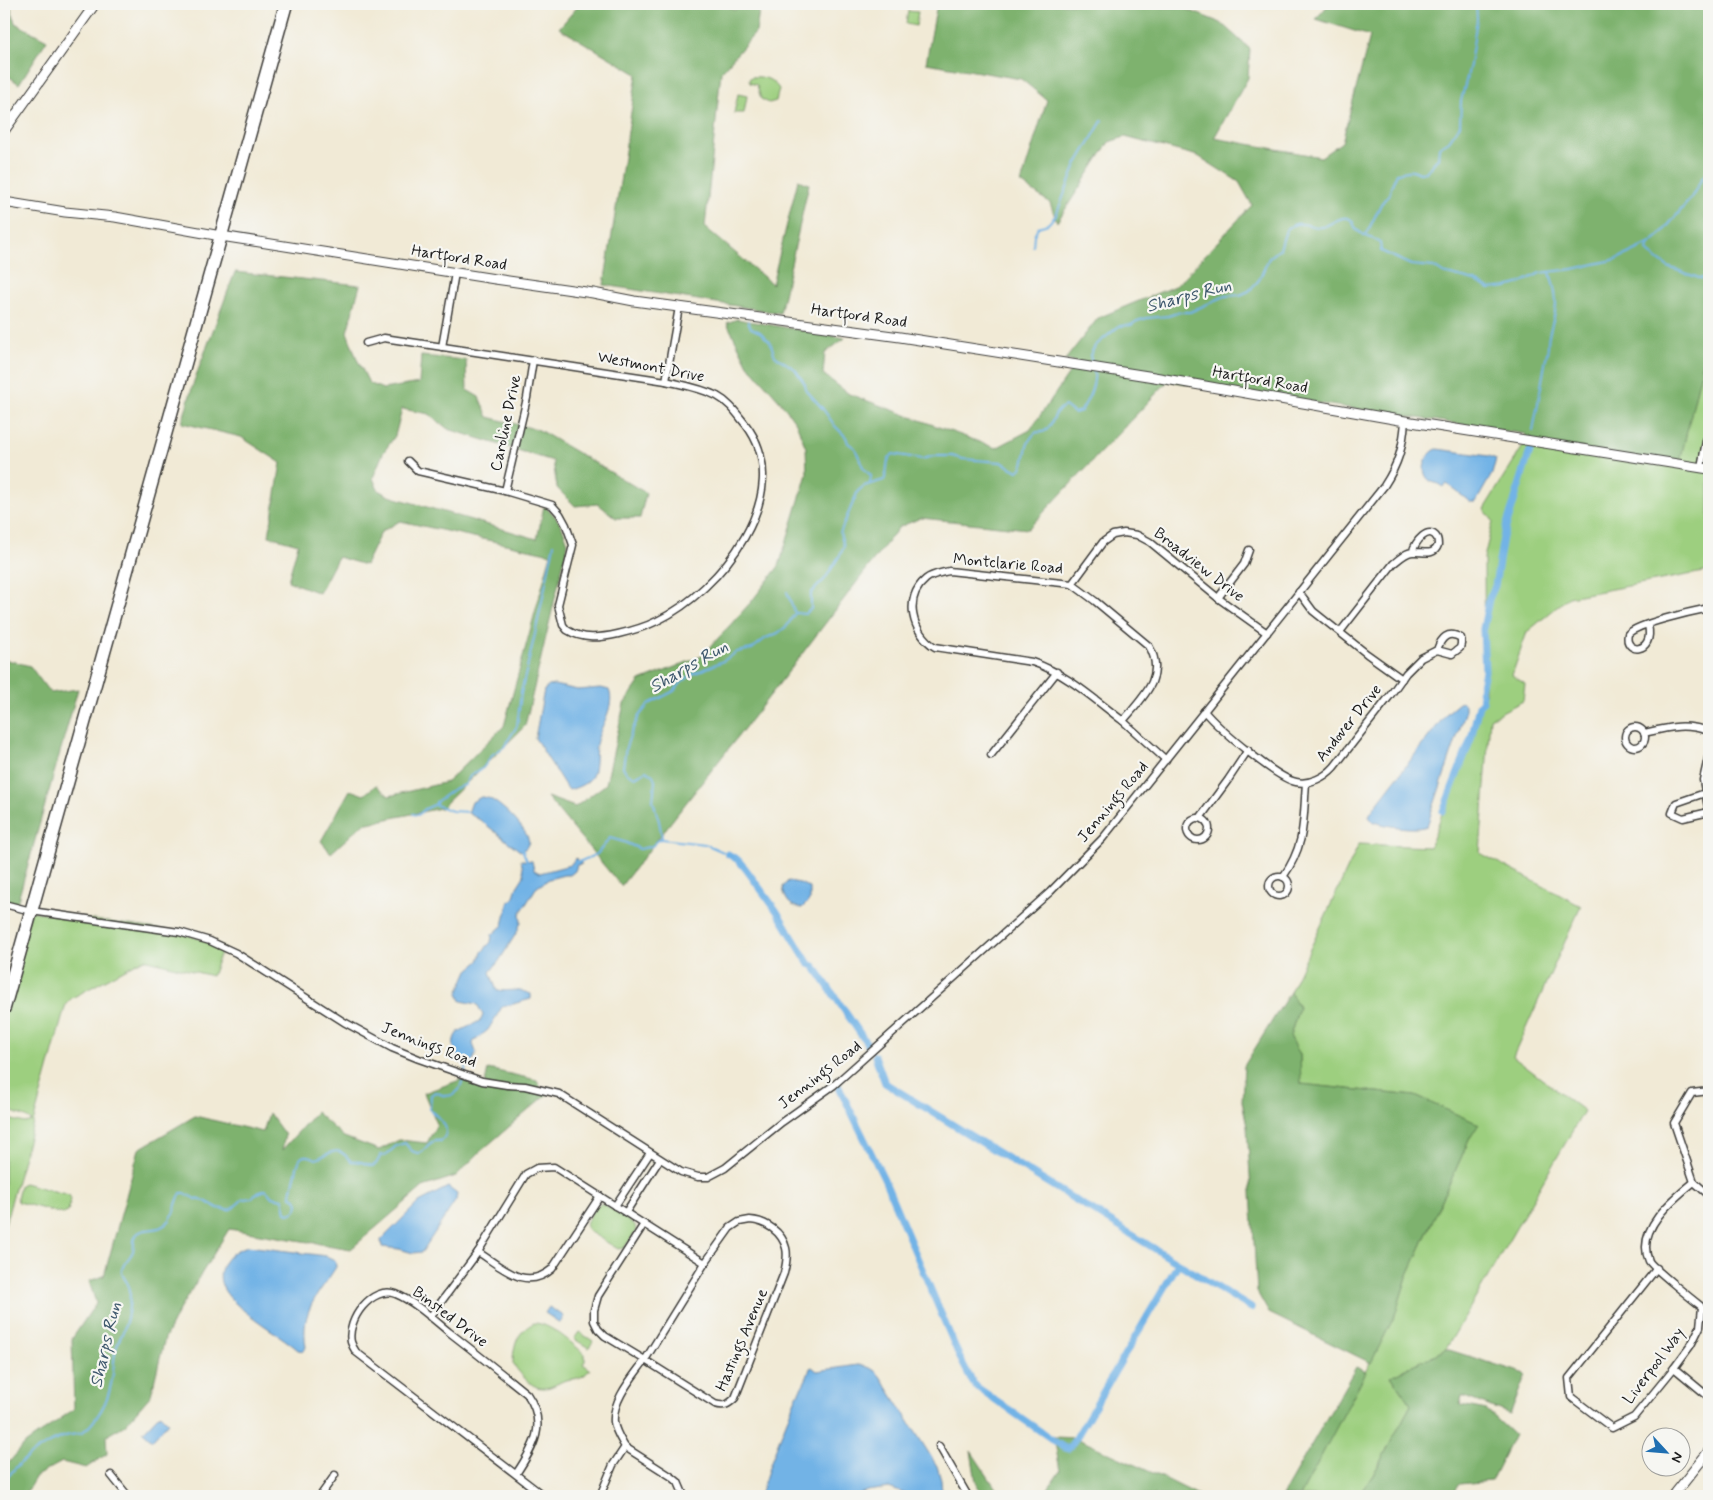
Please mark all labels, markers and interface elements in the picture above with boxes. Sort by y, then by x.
street label: Hartford Road [409,240,508,278]
water label: Sharps Run [1144,273,1234,319]
street label: Hartford Road [809,299,908,335]
street label: Westmont Drive [596,346,706,388]
street label: Hartford Road [1210,361,1309,401]
street label: Caroline Drive [486,372,527,473]
street label: Broadview Drive [1149,523,1249,607]
street label: Montclarie Road [952,549,1064,579]
water label: Sharps Run [645,635,733,699]
street label: Andover Drive [1311,680,1387,766]
street label: Jennings Road [1073,757,1154,848]
street label: Jennings Road [378,1017,480,1074]
street label: Jennings Road [774,1036,867,1115]
street label: Binsted Drive [408,1282,492,1352]
street label: Hastings Avenue [711,1285,774,1395]
water label: Sharps Run [85,1300,127,1390]
street label: Liverpool Way [1618,1323,1690,1409]
north arrow [1640,1428,1690,1478]
text: N [1667,1449,1687,1465]

